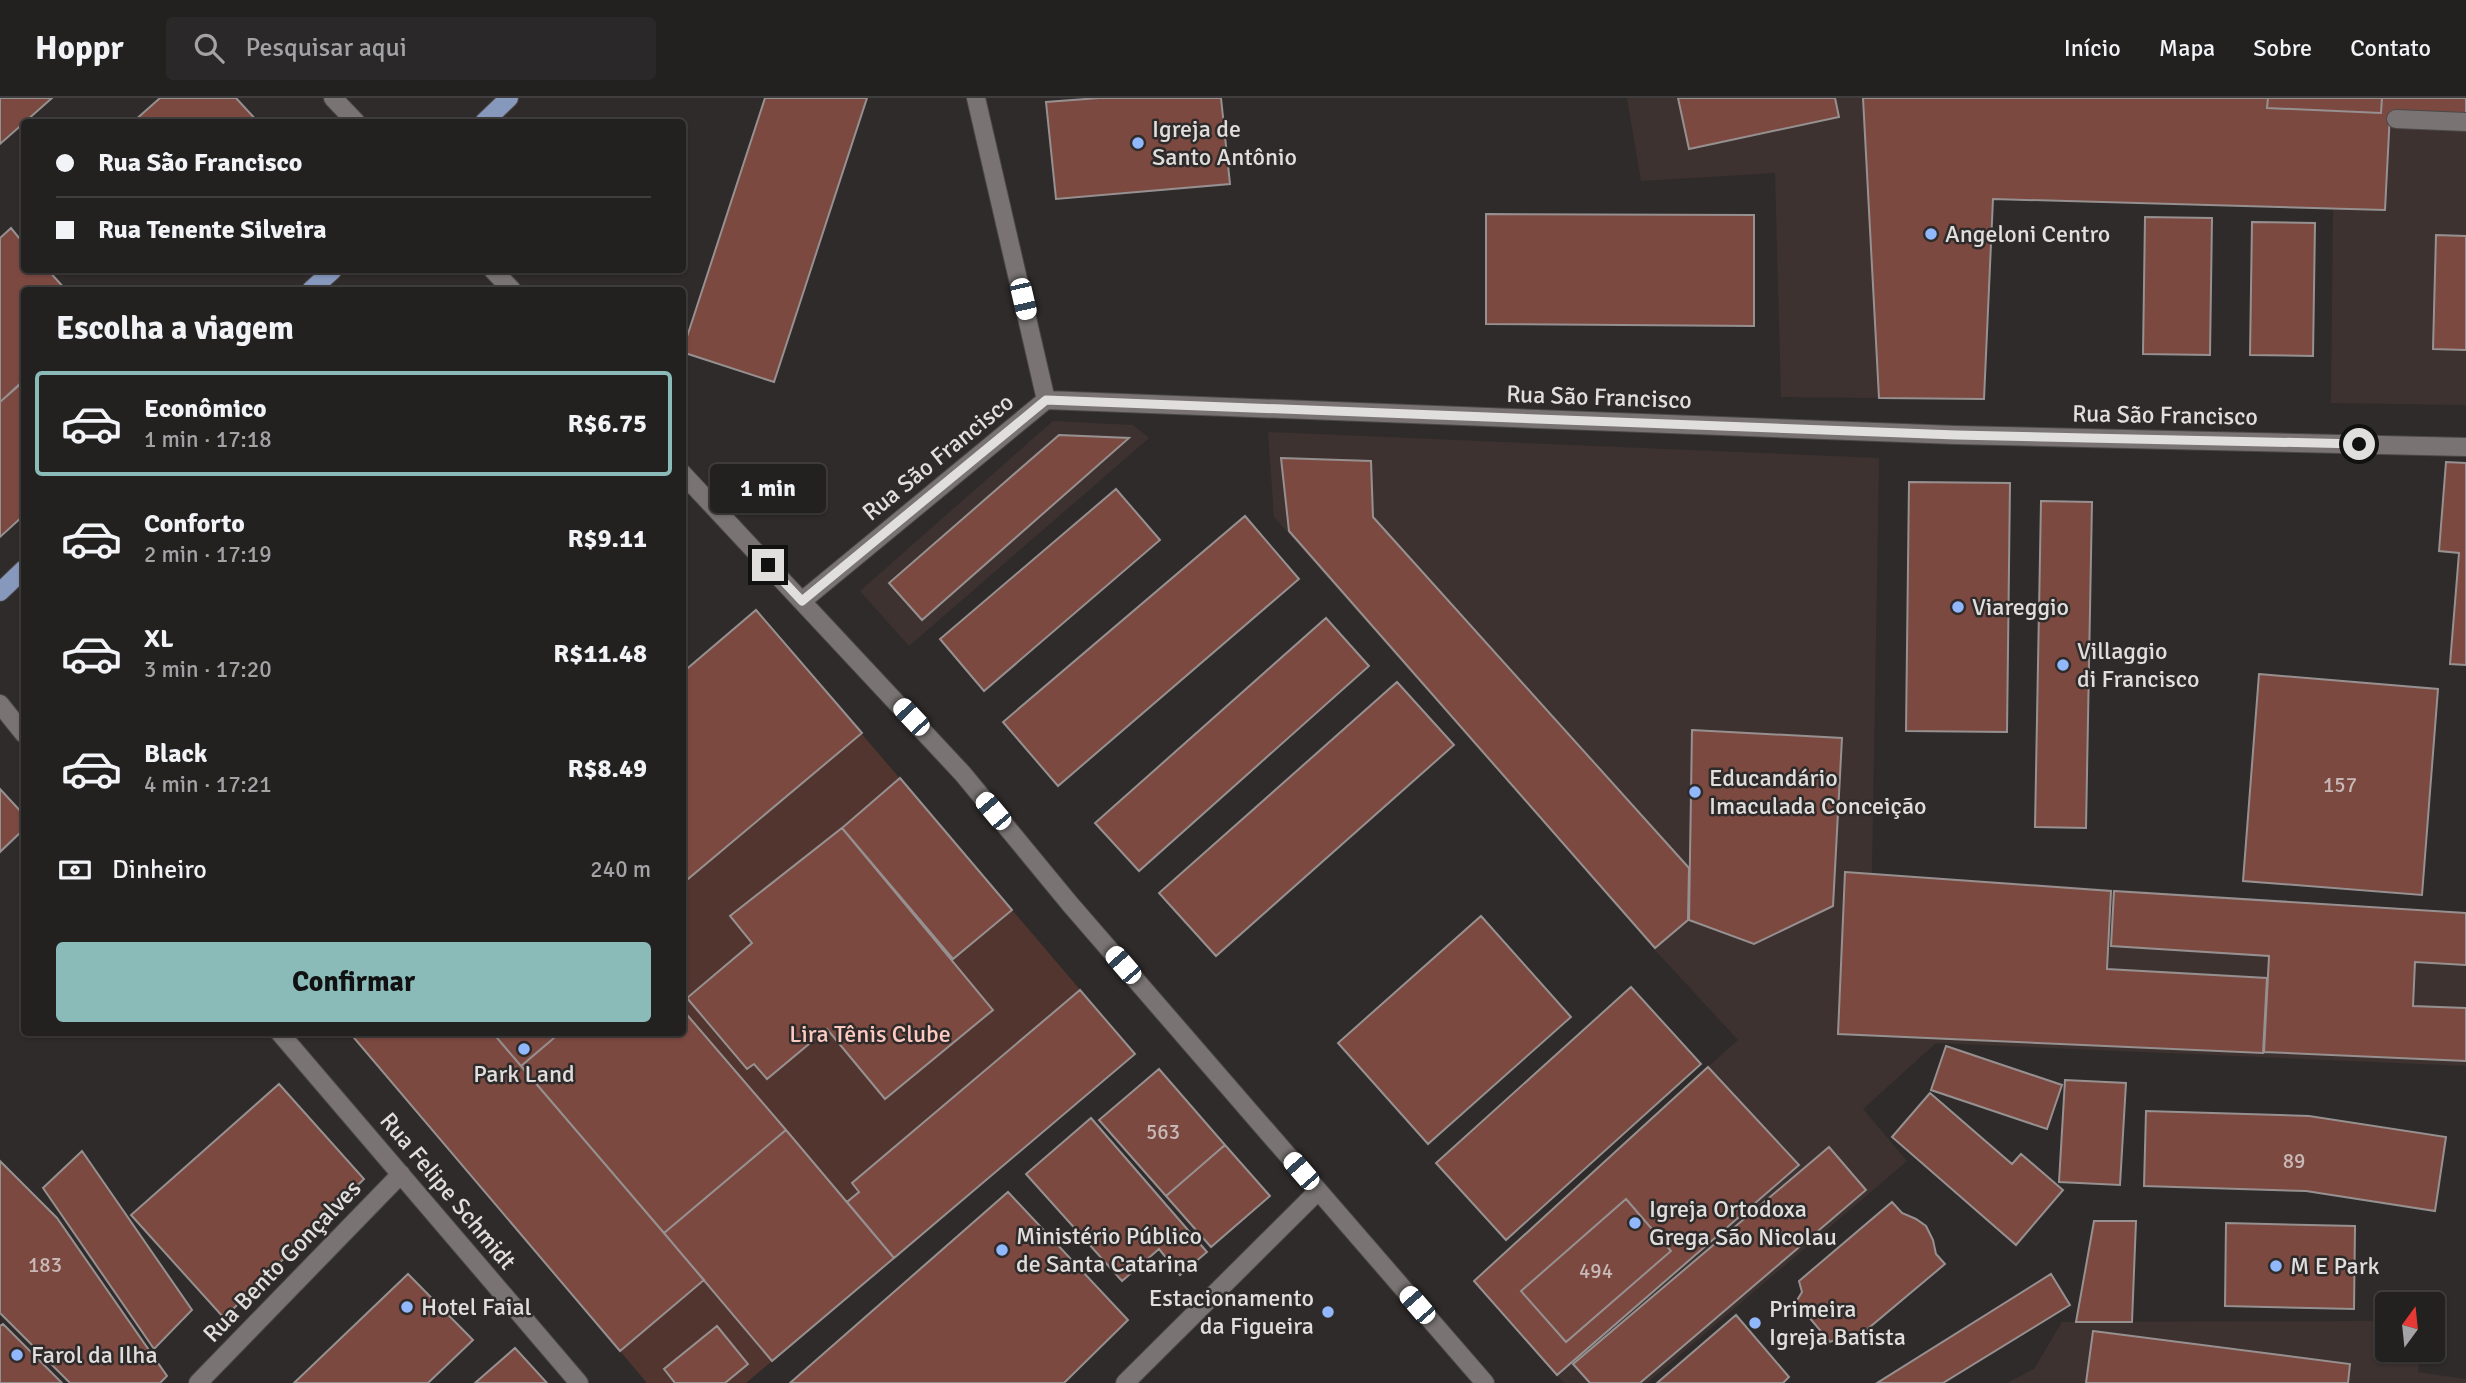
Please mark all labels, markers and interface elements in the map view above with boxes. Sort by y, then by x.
search box [166,17,656,80]
text: Hoppr [35,28,124,69]
icon: search [190,29,228,67]
text: Pesquisar aqui [246,32,407,64]
text: Início [2064,33,2121,63]
text: Mapa [2159,33,2215,63]
text: Sobre [2253,33,2312,63]
text: Contato [2350,33,2431,63]
place label: Igreja de Santo Antônio [1152,114,1297,172]
marker: Igreja de Santo Antônio [1130,135,1146,151]
text: Rua São Francisco [98,147,302,179]
text: Rua Tenente Silveira [98,214,327,246]
place label: Angeloni Centro [1945,219,2110,249]
marker: Angeloni Centro [1923,226,1939,242]
car [1009,276,1038,322]
text: Escolha a viagem [56,309,294,348]
street label: Rua São Francisco [1506,379,1692,415]
street label: Rua São Francisco [856,387,1020,527]
icon: car [60,392,123,455]
text: Econômico [144,393,267,425]
street label: Rua São Francisco [2072,398,2258,432]
text: R$6.75 [567,408,647,440]
text: 1 min · 17:18 [144,425,272,454]
route start [2343,428,2375,460]
callout: 1 min [710,463,826,512]
text: 1 min [740,474,796,503]
icon: car [60,507,123,570]
text: Conforto [144,508,245,540]
text: R$9.11 [567,523,647,555]
text: 2 min · 17:19 [144,540,272,569]
route end [752,549,784,581]
place label: Viareggio [1972,592,2069,622]
marker: Viareggio [1950,599,1966,615]
icon: car [60,622,123,685]
text: XL [144,623,174,655]
place label: Villaggio di Francisco [2077,636,2200,694]
text: R$11.48 [553,638,647,670]
text: 3 min · 17:20 [144,655,272,684]
marker: Villaggio di Francisco [2055,657,2071,673]
car [889,694,934,740]
icon: car [60,737,123,800]
text: Black [144,738,207,770]
text: R$8.49 [567,753,647,785]
place label: Educandário Imaculada Conceição [1709,763,1926,821]
text: 4 min · 17:21 [144,770,272,799]
house number: 157 [2323,772,2357,798]
marker: Educandário Imaculada Conceição [1687,784,1703,800]
car [972,788,1015,834]
icon: cash [56,851,94,889]
text: Dinheiro [112,854,207,886]
text: 240 m [590,855,651,884]
button: Confirmar [56,942,651,1022]
car [1102,942,1145,988]
park label: Lira Tênis Clube [789,1019,951,1049]
marker: Park Land [516,1041,532,1057]
place label: Park Land [473,1059,575,1089]
street label: Rua Felipe Schmidt [373,1106,523,1276]
house number: 563 [1146,1119,1180,1145]
car [1280,1148,1323,1194]
house number: 89 [2283,1148,2305,1174]
street label: Rua Bento Gonçalves [197,1173,367,1349]
place label: Igreja Ortodoxa Grega São Nicolau [1649,1194,1837,1252]
marker: Igreja Ortodoxa Grega São Nicolau [1627,1215,1643,1231]
place label: Ministério Público de Santa Catarina [1016,1221,1202,1279]
marker: Ministério Público de Santa Catarina [994,1242,1010,1258]
place label: M E Park [2290,1251,2380,1281]
house number: 183 [28,1252,62,1278]
house number: 494 [1579,1258,1613,1284]
marker: M E Park [2268,1258,2284,1274]
car [1396,1282,1439,1328]
place label: Estacionamento da Figueira [1149,1283,1314,1341]
place label: Hotel Faial [421,1292,532,1322]
north arrow [2375,1292,2445,1362]
map controls [2375,1292,2445,1362]
place label: Primeira Igreja Batista [1769,1294,1906,1352]
marker: Hotel Faial [399,1299,415,1315]
marker: Estacionamento da Figueira [1320,1304,1336,1320]
marker: Primeira Igreja Batista [1747,1315,1763,1331]
place label: Farol da Ilha [31,1340,158,1370]
marker: Farol da Ilha [9,1347,25,1363]

